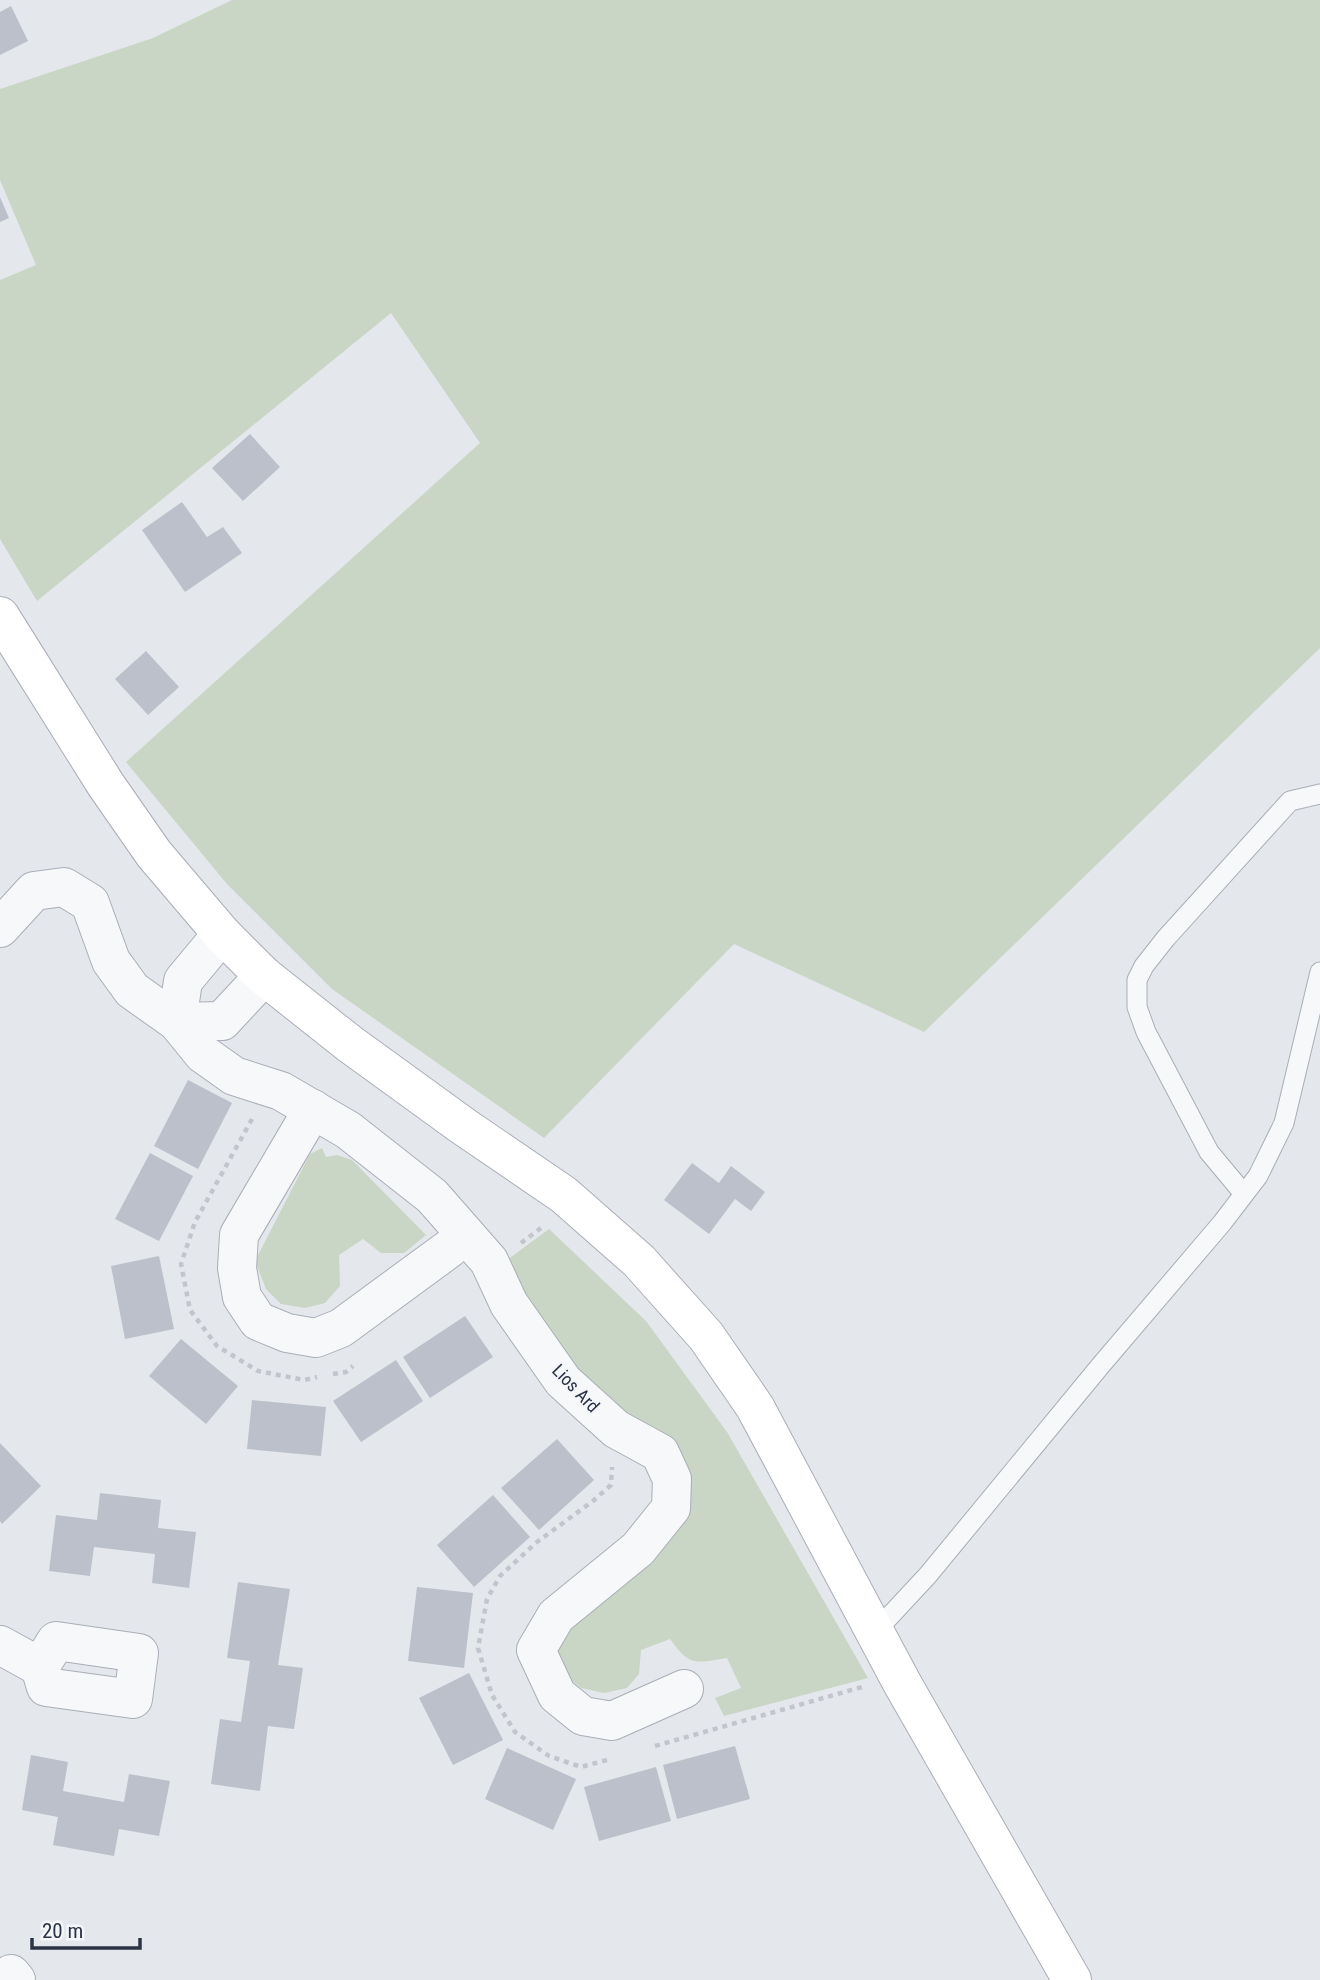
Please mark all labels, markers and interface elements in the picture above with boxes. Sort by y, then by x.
street label: Lios Ard [548,1360,604,1416]
scale bar [32,1906,140,1950]
text: 20 m [42,1919,83,1943]

